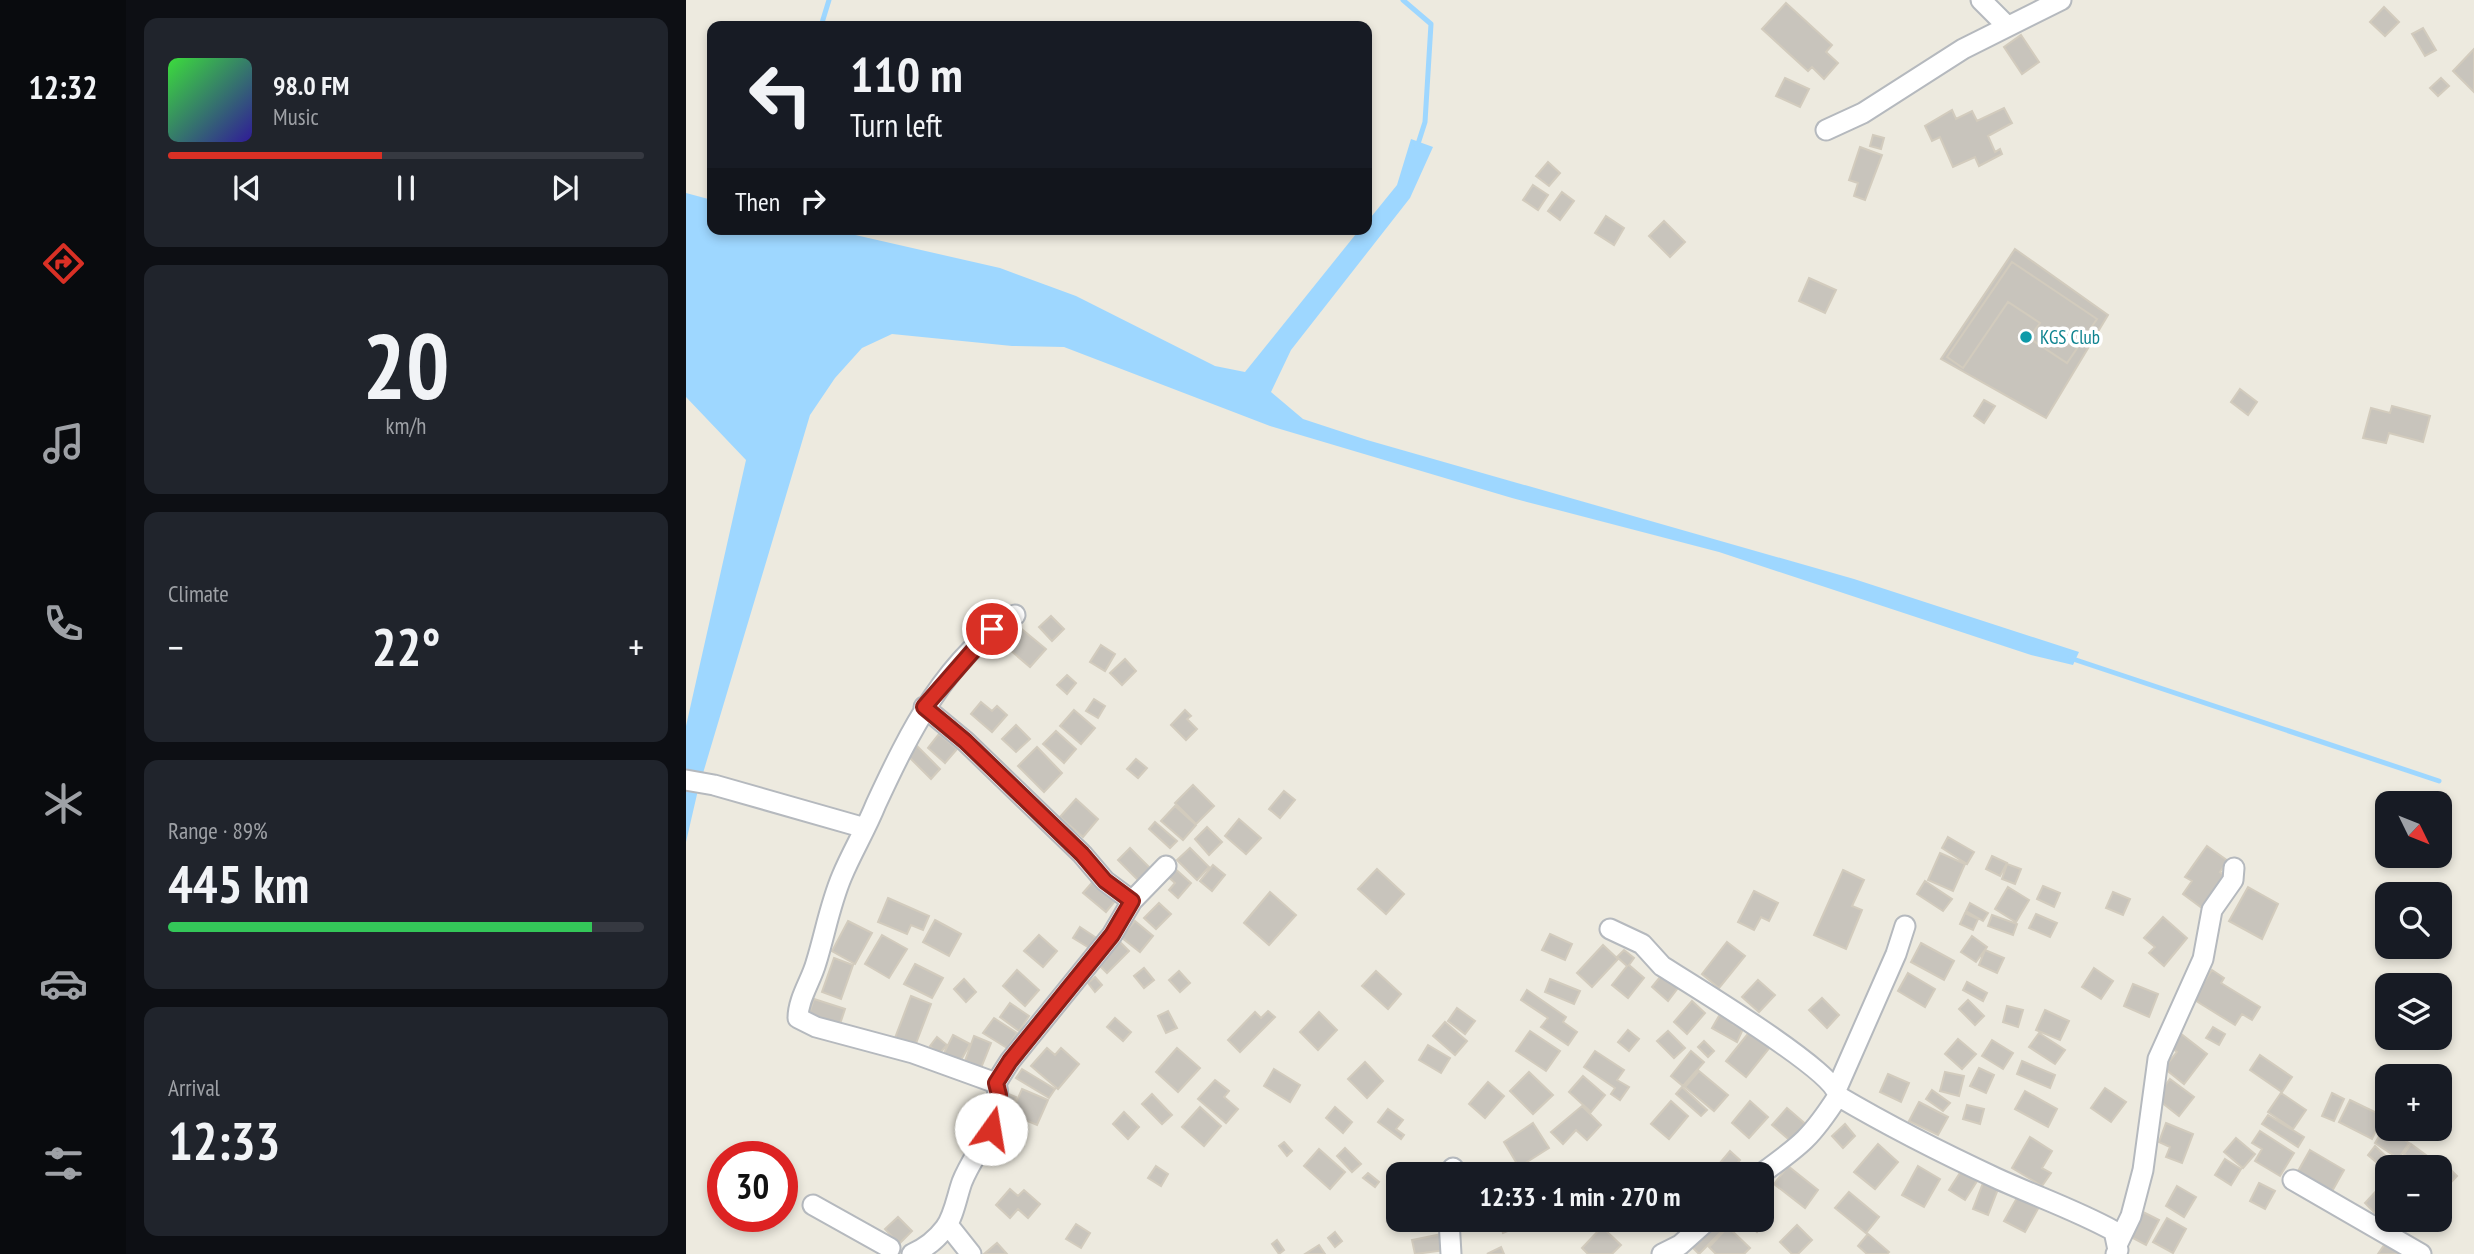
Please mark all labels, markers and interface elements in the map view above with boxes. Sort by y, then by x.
text: 110 m [850,42,963,106]
icon: left [735,49,826,140]
text: 12:32 [28,66,98,108]
text: 98.0 FM [273,69,349,102]
text: Music [273,102,319,131]
text: Turn left [850,104,942,146]
icon: previous [228,169,266,207]
icon: pause [387,169,425,207]
icon: next [546,169,584,207]
icon: right [794,182,832,220]
text: Then [735,185,780,218]
icon: directions [39,239,88,288]
text: 20 [363,306,450,424]
place label: KGS Club [2040,325,2100,349]
marker: KGS Club [2018,329,2034,345]
text: km/h [386,411,426,440]
icon: music [39,419,88,468]
text: Climate [168,579,229,608]
icon: phone [39,599,88,648]
pin [962,599,1022,659]
icon: arrive [973,610,1011,648]
text: 22° [372,613,440,680]
text: − [168,622,184,671]
text: + [628,622,644,671]
icon: climate [39,779,88,828]
north arrow [2375,791,2452,868]
map controls [2375,791,2452,1232]
text: Range · 89% [168,816,268,845]
text: 445 km [168,850,309,917]
button: search [2375,882,2452,959]
icon: car [39,959,88,1008]
button: layers [2375,973,2452,1050]
button: + [2375,1064,2452,1141]
text: Arrival [168,1073,220,1102]
position arrow [954,1092,1028,1166]
text: 12:33 [168,1107,280,1174]
icon: filters [39,1139,88,1188]
speed limit sign: 30 [707,1141,798,1232]
button: − [2375,1155,2452,1232]
text: 12:33 · 1 min · 270 m [1480,1180,1680,1213]

